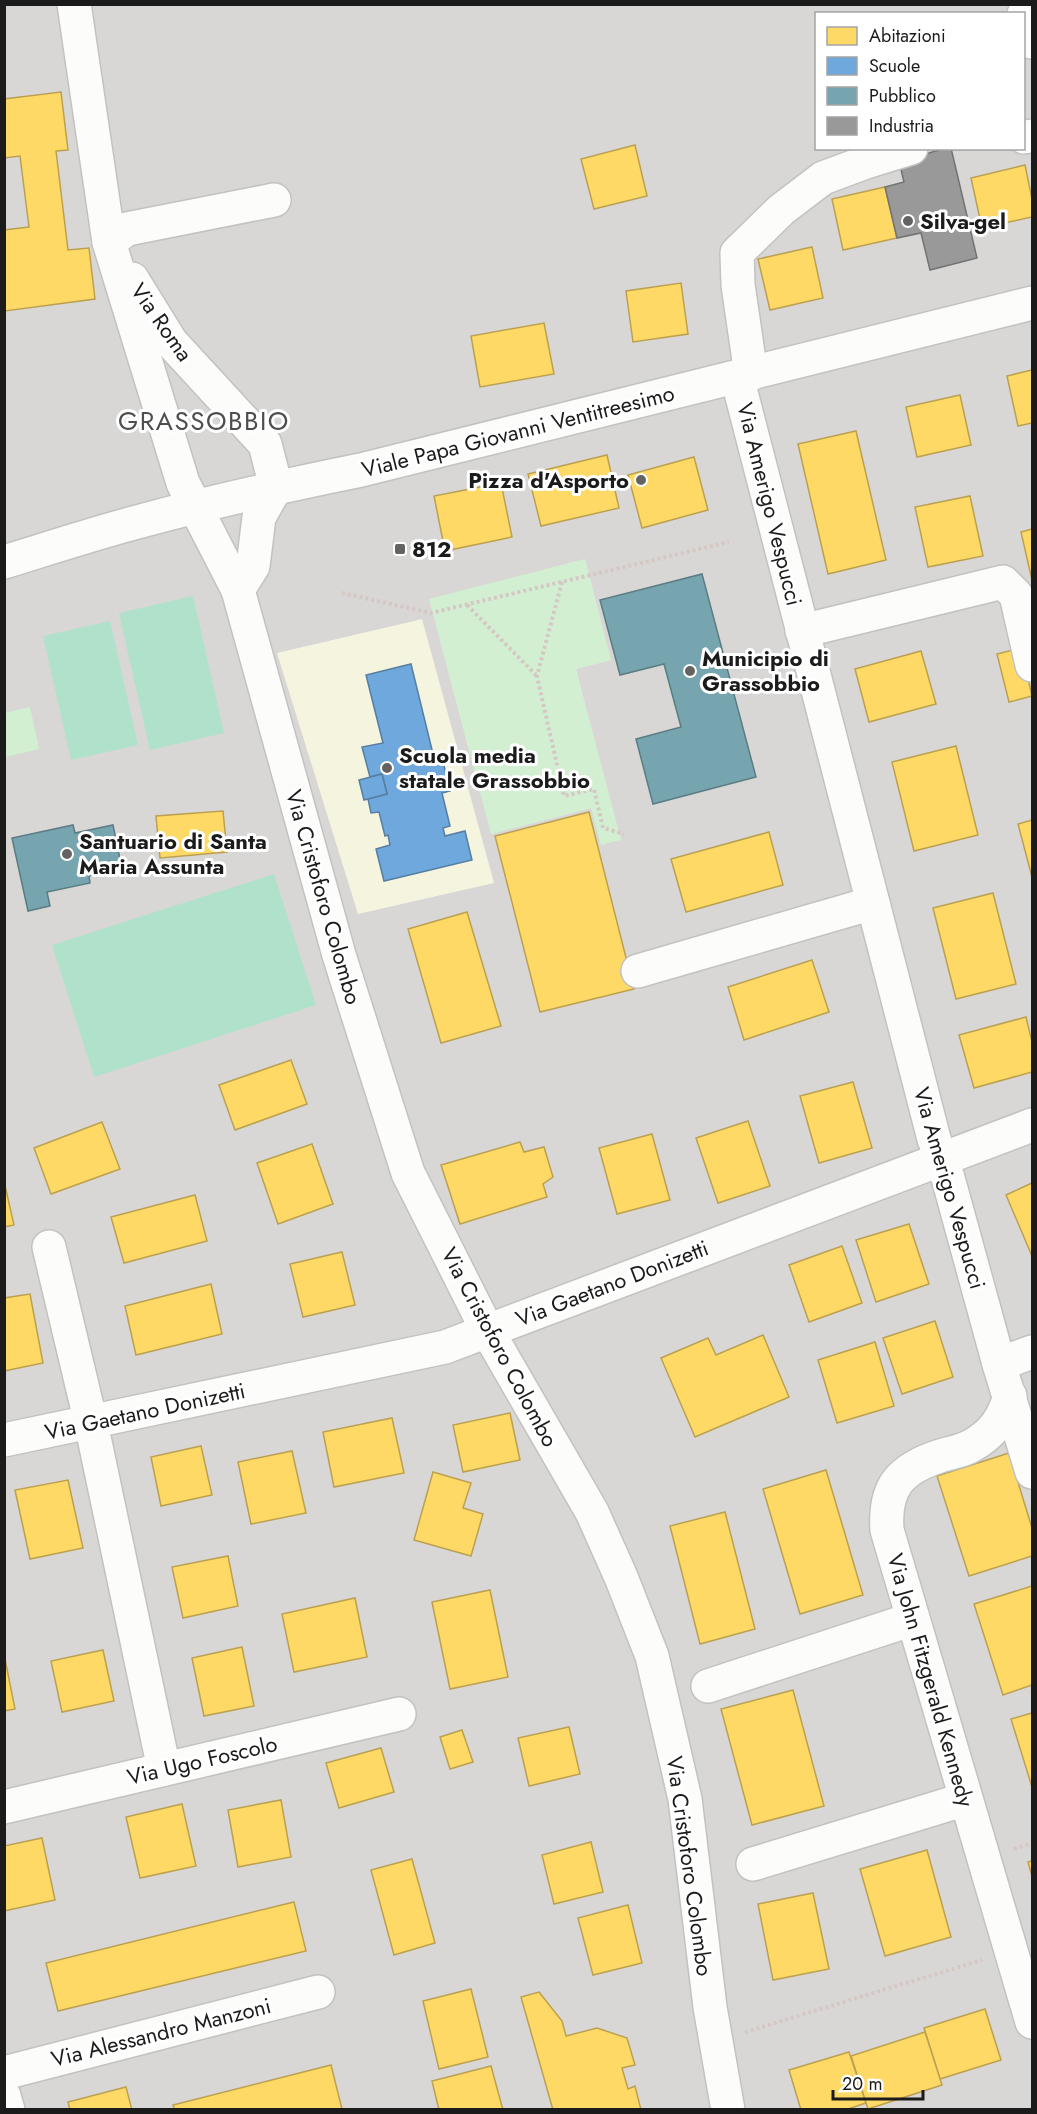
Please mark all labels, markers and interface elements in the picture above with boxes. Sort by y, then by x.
legend [815,12,1025,150]
text: Abitazioni [869,23,946,49]
text: Scuole [869,53,920,79]
text: Pubblico [869,83,936,109]
text: Industria [869,113,934,139]
place label: Silva-gel [920,205,1006,237]
marker: Silva-gel [901,214,915,228]
street label: Via Roma [123,276,201,368]
street label: Viale Papa Giovanni Ventitreesimo [358,377,678,485]
street label: Via Amerigo Vespucci [729,399,811,609]
district label: GRASSOBBIO [118,402,290,440]
place label: Pizza d'Asporto [468,464,629,496]
marker: Pizza d'Asporto [634,473,648,487]
place label: 812 [412,533,451,565]
marker: 812 [393,542,407,556]
place label: Municipio di Grassobbio [702,642,829,699]
marker: Municipio di Grassobbio [683,664,697,678]
place label: Scuola media statale Grassobbio [399,739,590,796]
marker: Scuola media statale Grassobbio [380,761,394,775]
street label: Via Cristoforo Colombo [278,786,370,1008]
place label: Santuario di Santa Maria Assunta [79,825,267,882]
marker: Santuario di Santa Maria Assunta [60,847,74,861]
street label: Via Amerigo Vespucci [906,1083,994,1293]
street label: Via Gaetano Donizetti [511,1231,713,1335]
street label: Via Cristoforo Colombo [434,1242,566,1452]
street label: Via Gaetano Donizetti [42,1374,248,1448]
street label: Via John Fitzgerald Kennedy [879,1550,983,1811]
street label: Via Ugo Foscolo [124,1727,280,1793]
street label: Via Cristoforo Colombo [659,1754,721,1978]
street label: Via Alessandro Manzoni [48,1989,274,2075]
scale bar [833,2063,923,2101]
text: 20 m [842,2071,882,2097]

